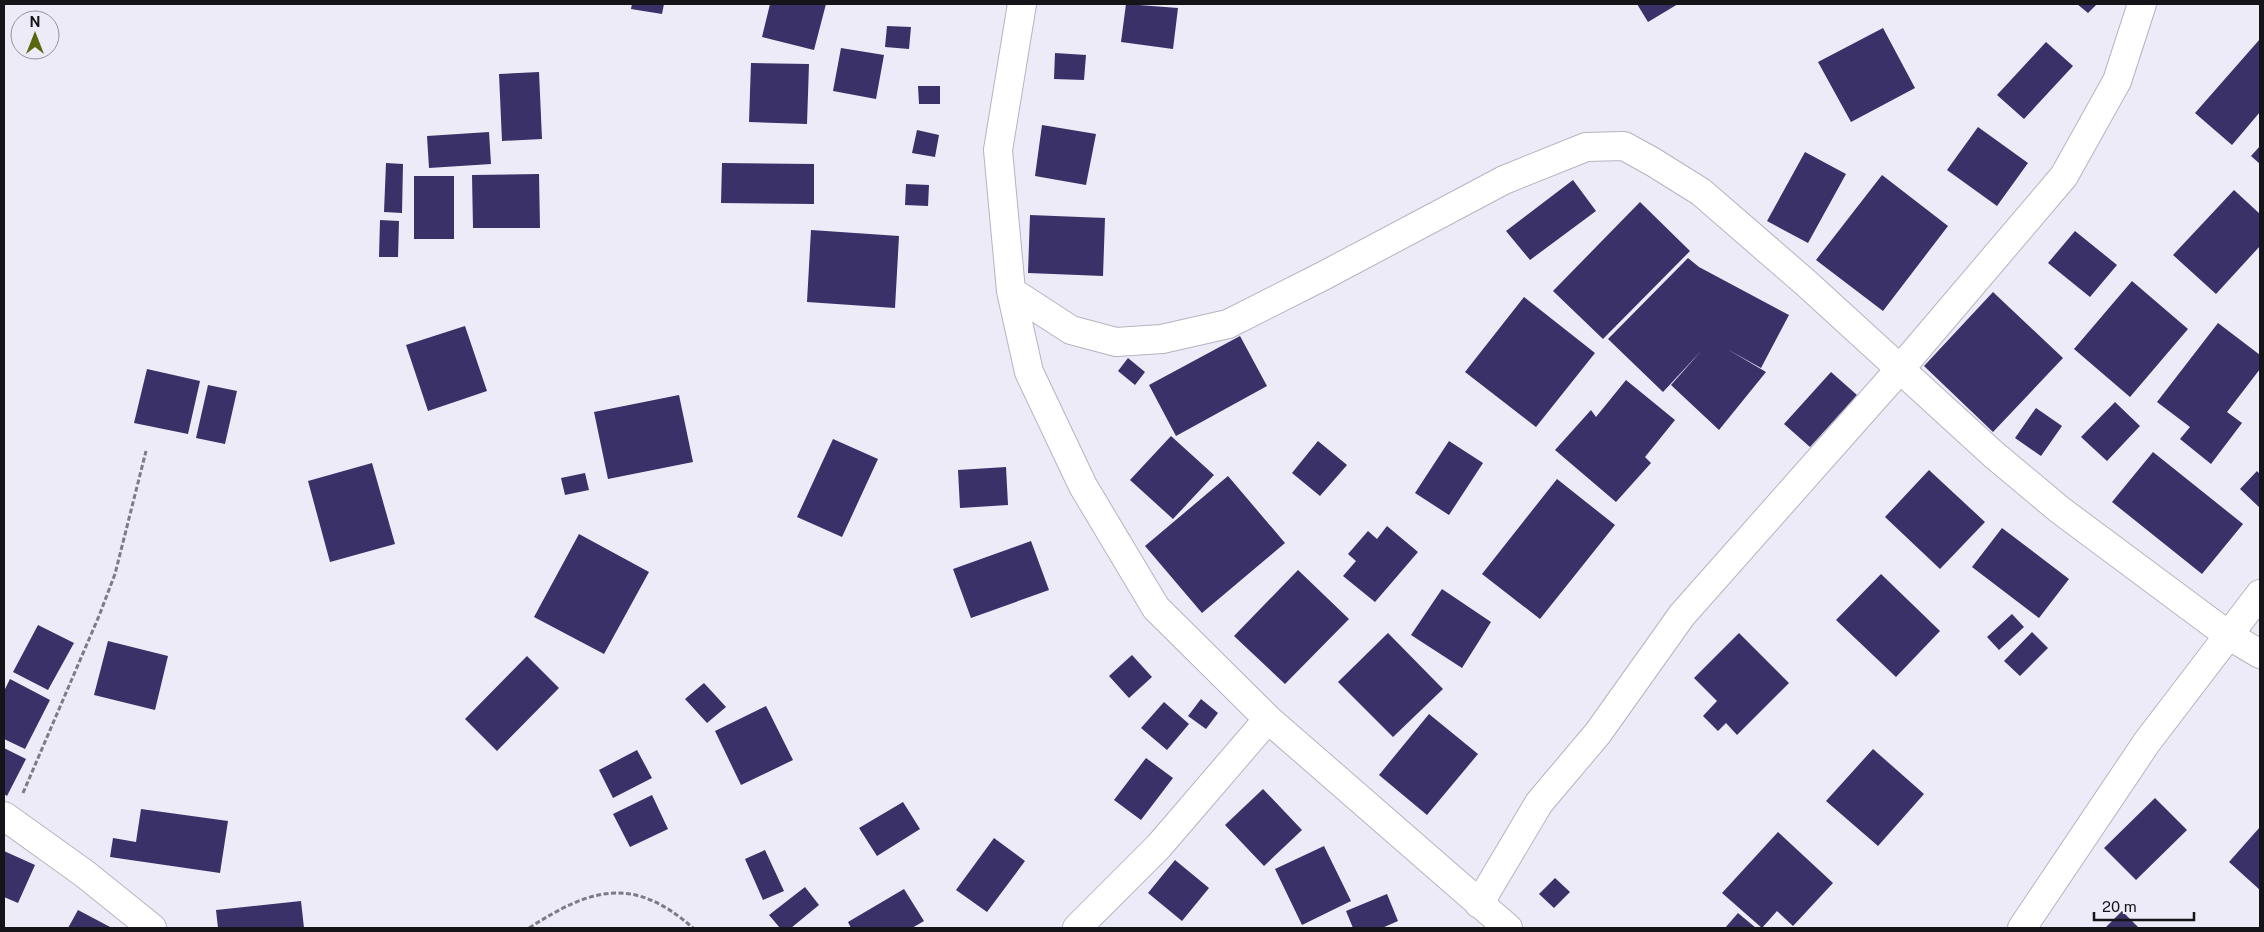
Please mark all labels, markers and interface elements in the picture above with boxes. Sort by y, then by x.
north arrow [10,10,60,60]
text: N [30,14,40,30]
scale bar [2094,890,2194,922]
text: 20 m [2102,898,2137,915]

